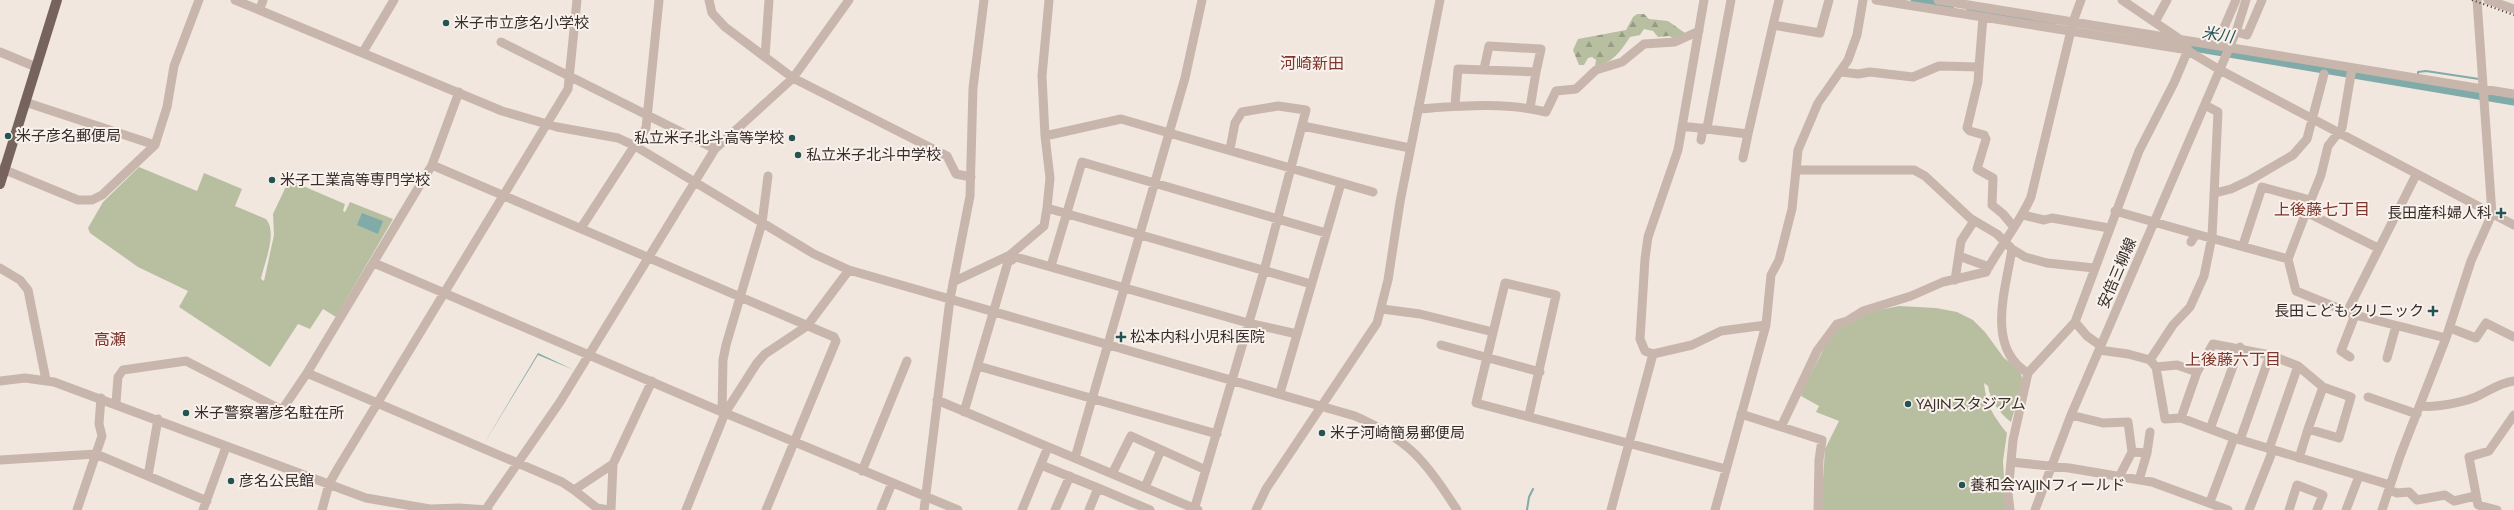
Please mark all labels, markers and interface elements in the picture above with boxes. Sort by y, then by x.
place label: 米子市立彦名小学校 [454,12,589,34]
marker: 米子市立彦名小学校 [441,18,451,28]
water label: 米川 [2200,21,2237,49]
district label: 河崎新田 [1280,52,1344,75]
place label: 米子彦名郵便局 [16,125,121,147]
place label: 私立米子北斗高等学校 [634,127,784,149]
marker: 米子彦名郵便局 [3,131,13,141]
marker: 私立米子北斗高等学校 [787,133,797,143]
place label: 私立米子北斗中学校 [806,144,941,166]
marker: 私立米子北斗中学校 [793,150,803,160]
place label: 米子工業高等専門学校 [280,169,430,191]
marker: 米子工業高等専門学校 [267,175,277,185]
district label: 上後藤七丁目 [2274,198,2370,221]
place label: 長田産科婦人科 [2387,202,2492,224]
marker: 長田産科婦人科 [2495,207,2507,219]
street label: 安倍三柳線 [2092,234,2142,312]
place label: 長田こどもクリニック [2274,300,2424,322]
marker: 長田こどもクリニック [2427,305,2439,317]
place label: 松本内科小児科医院 [1130,326,1265,348]
district label: 高瀬 [94,328,126,351]
marker: 松本内科小児科医院 [1115,331,1127,343]
district label: 上後藤六丁目 [2185,348,2281,371]
place label: YAJINスタジアム [1916,393,2026,415]
marker: YAJINスタジアム [1903,399,1913,409]
place label: 米子警察署彦名駐在所 [194,402,344,424]
marker: 米子警察署彦名駐在所 [181,408,191,418]
place label: 米子河崎簡易郵便局 [1330,422,1465,444]
marker: 米子河崎簡易郵便局 [1317,428,1327,438]
place label: 彦名公民館 [239,470,314,492]
place label: 養和会YAJINフィールド [1970,474,2125,496]
marker: 彦名公民館 [226,476,236,486]
marker: 養和会YAJINフィールド [1957,480,1967,490]

